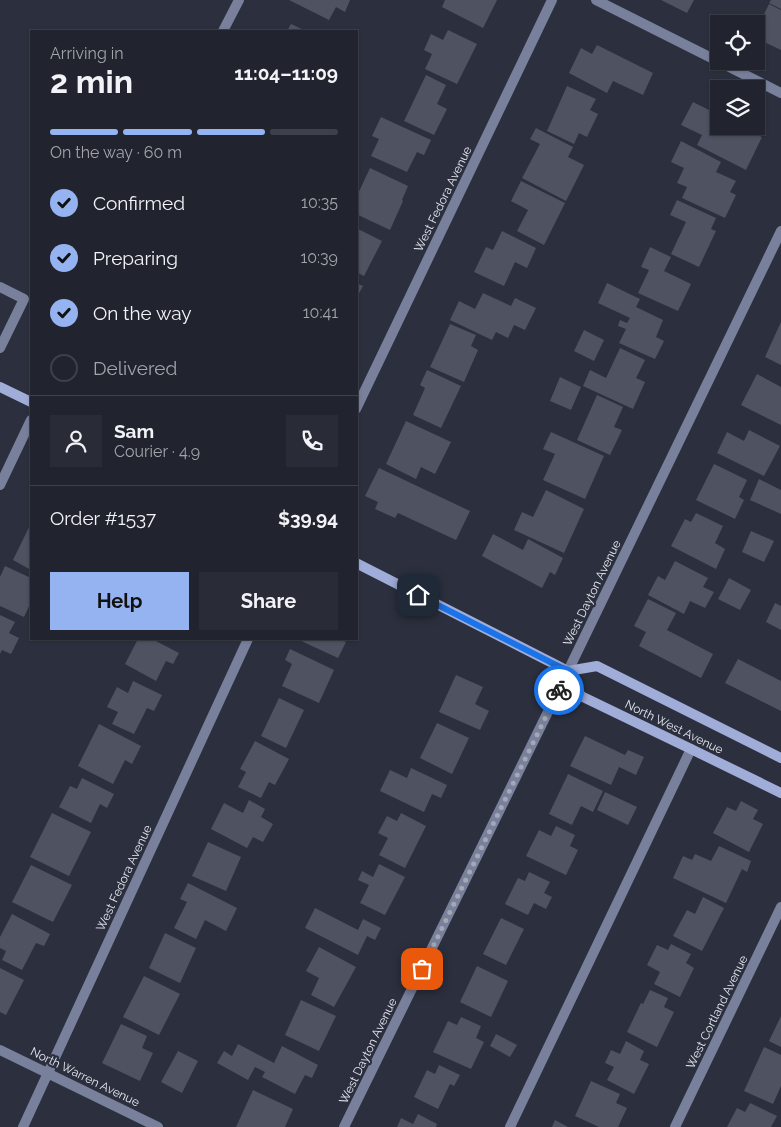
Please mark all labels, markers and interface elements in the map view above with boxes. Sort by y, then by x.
map controls [710,15,765,135]
button: locate [710,15,765,70]
text: Arriving in [50,44,124,63]
text: 11:04–11:09 [234,62,338,84]
text: 2 min [50,63,133,100]
button: layers [710,80,765,135]
text: On the way · 60 m [50,143,182,162]
street label: West Fedora Avenue [411,144,475,254]
icon: check [50,189,78,217]
text: Confirmed [93,192,185,214]
text: 10:35 [301,193,338,212]
icon: check [50,244,78,272]
text: Preparing [93,247,178,269]
text: 10:39 [300,248,338,267]
icon: check [50,299,78,327]
text: On the way [93,302,192,324]
text: 10:41 [303,303,338,322]
text: Delivered [93,357,177,379]
button: person [50,415,102,467]
button: phone [286,415,338,467]
text: Sam [114,420,154,442]
text: Courier · 4.9 [114,442,200,461]
text: Order #1537 [50,507,156,529]
text: $39.94 [278,507,338,529]
street label: West Dayton Avenue [560,538,624,648]
button: Help [50,572,189,630]
button: Share [199,572,338,630]
pin [397,574,439,616]
icon: home [404,581,432,609]
courier [534,665,584,715]
icon: bike [545,676,573,704]
street label: North West Avenue [623,697,725,757]
street label: West Fedora Avenue [93,823,155,933]
pin [401,948,443,990]
street label: West Cortland Avenue [683,953,751,1071]
icon: bag [408,955,436,983]
street label: West Dayton Avenue [336,996,400,1106]
street label: North Warren Avenue [28,1044,142,1110]

